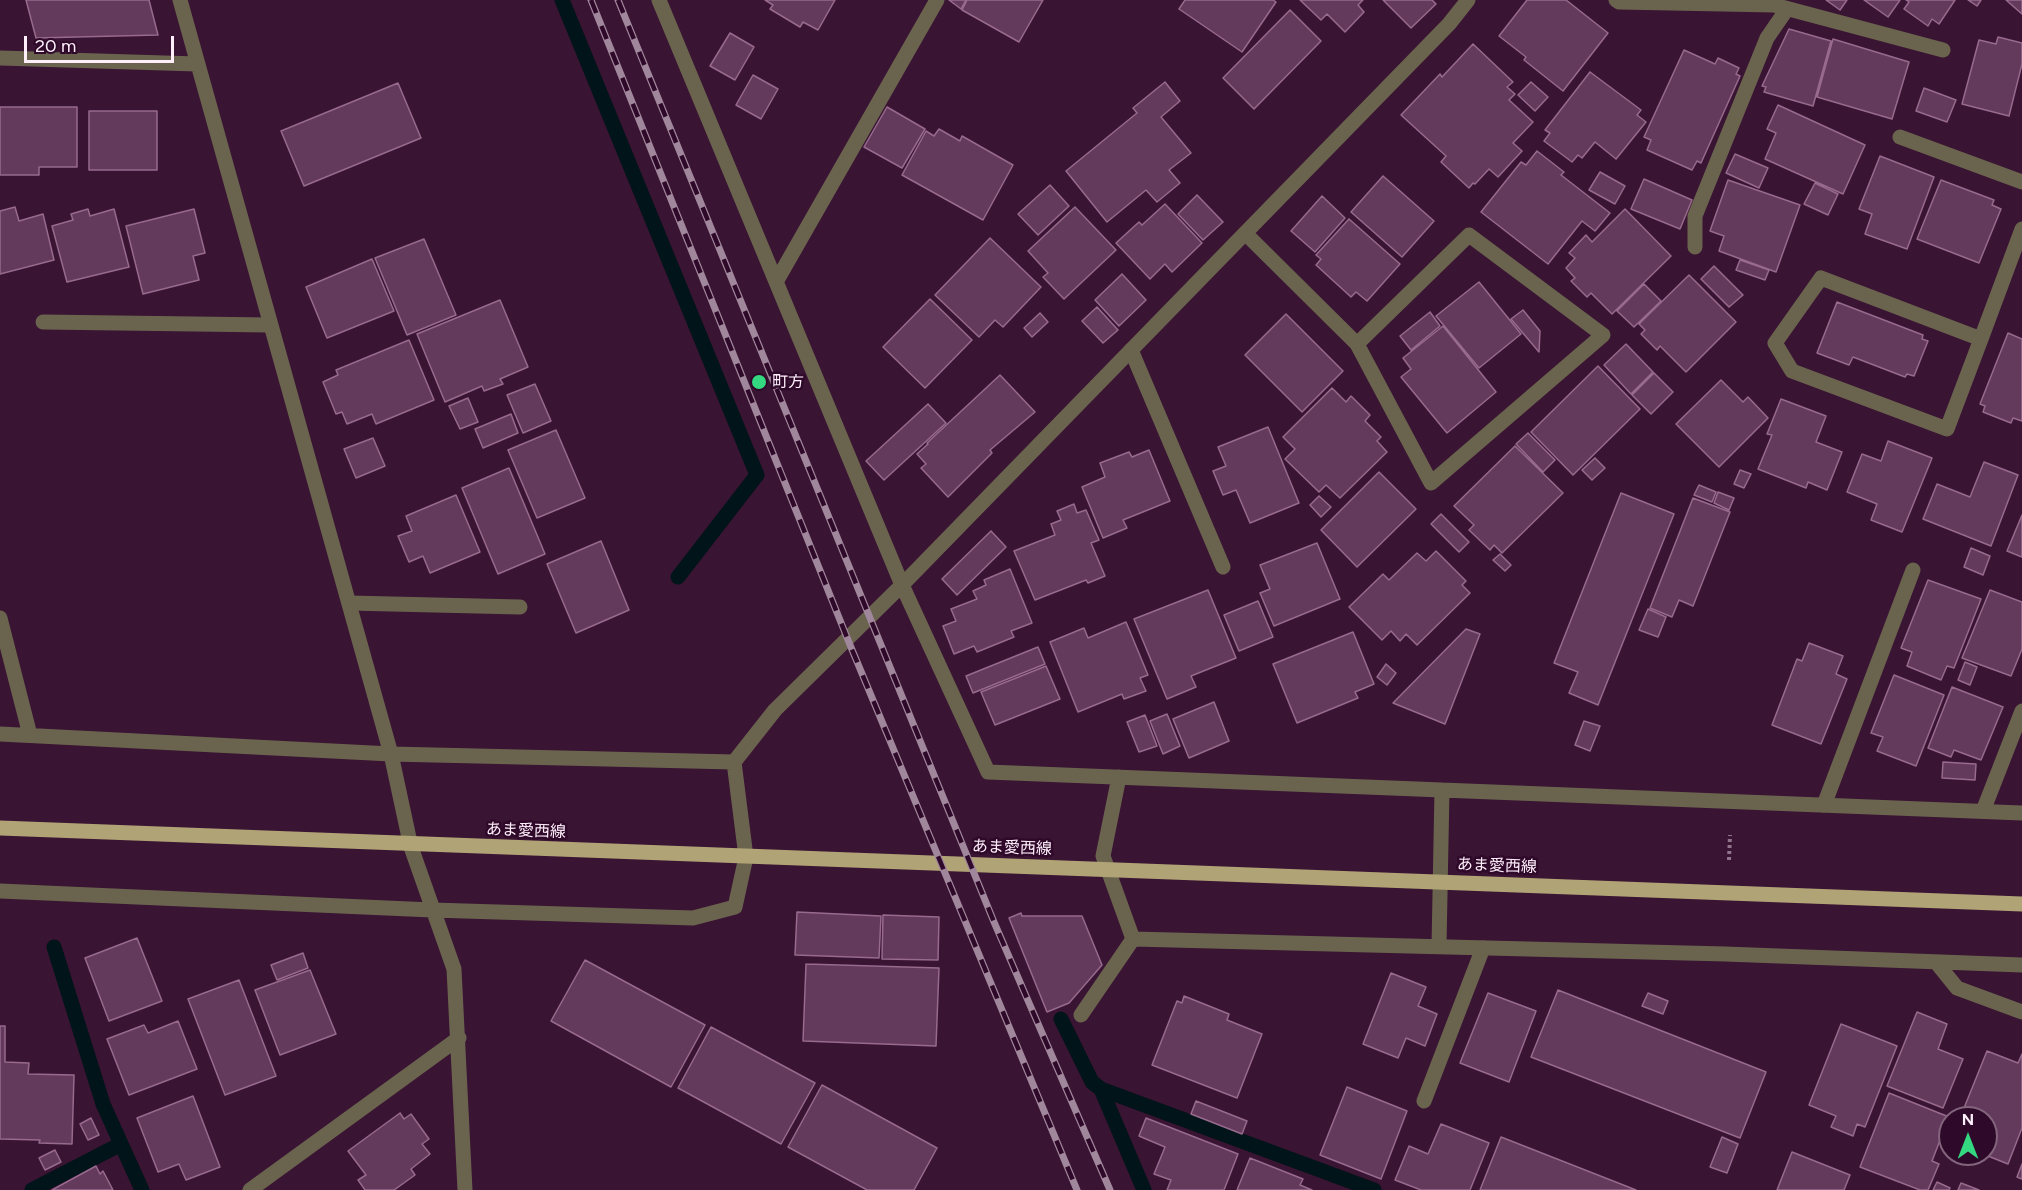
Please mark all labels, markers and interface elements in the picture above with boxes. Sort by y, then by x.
scale bar [27,24,177,62]
text: 20 m [35,35,76,57]
place label: 町方 [772,372,804,392]
marker: 町方 [750,373,768,391]
street label: あま愛西線 [486,820,566,842]
street label: あま愛西線 [972,837,1052,859]
street label: あま愛西線 [1457,855,1537,877]
north arrow [1938,1106,1998,1166]
text: N [1962,1110,1974,1129]

